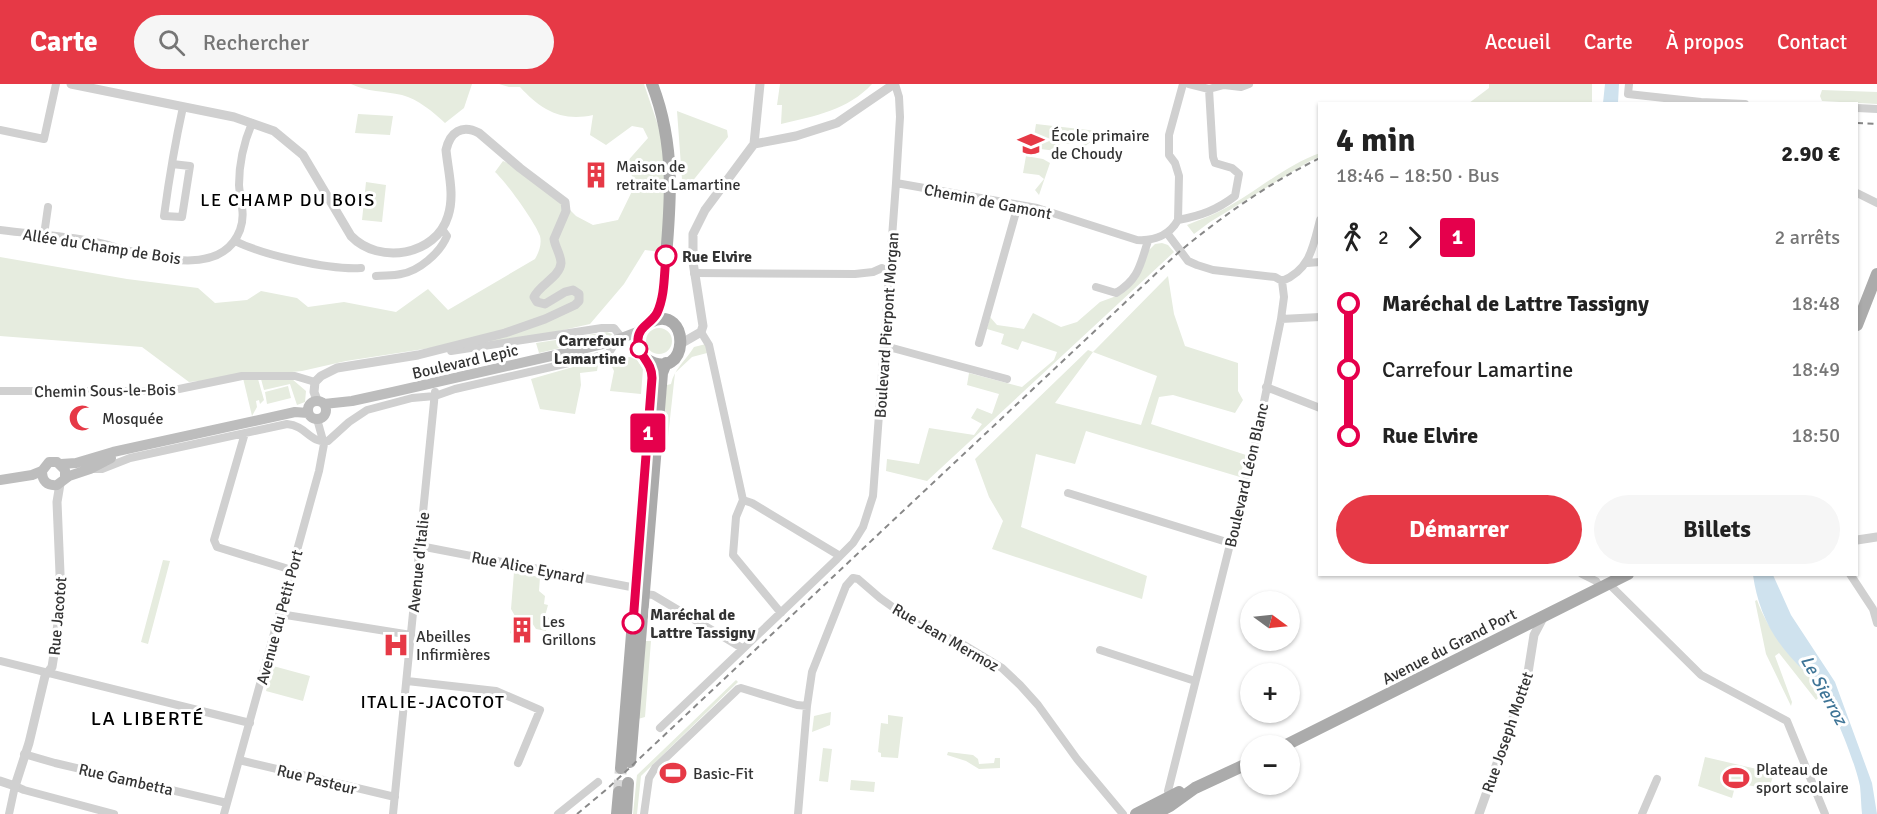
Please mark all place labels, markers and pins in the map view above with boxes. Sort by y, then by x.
place label: École primaire de Choudy [1051,126,1150,164]
school or university icon: École primaire de Choudy [1016,129,1046,159]
place label: Maison de retraite Lamartine [616,157,741,195]
building icon: Maison de retraite Lamartine [581,160,611,190]
marker: Rue Elvire [655,245,677,267]
place label: Rue Elvire [682,247,752,267]
place label: Carrefour Lamartine [554,331,627,369]
marker: Carrefour Lamartine [630,340,648,358]
mosque icon: Mosquée [67,403,97,433]
place label: Mosquée [102,409,163,429]
place label: Maréchal de Lattre Tassigny [650,605,755,643]
place label: Les Grillons [542,612,596,650]
marker: Maréchal de Lattre Tassigny [622,612,644,634]
building icon: Les Grillons [507,615,537,645]
place label: Abeilles Infirmières [416,627,490,665]
hospital icon: Abeilles Infirmières [381,630,411,660]
sports icon: Basic-Fit [658,758,688,788]
place label: Plateau de sport scolaire [1756,760,1849,798]
sports icon: Plateau de sport scolaire [1721,763,1751,793]
place label: Basic-Fit [693,764,754,784]

